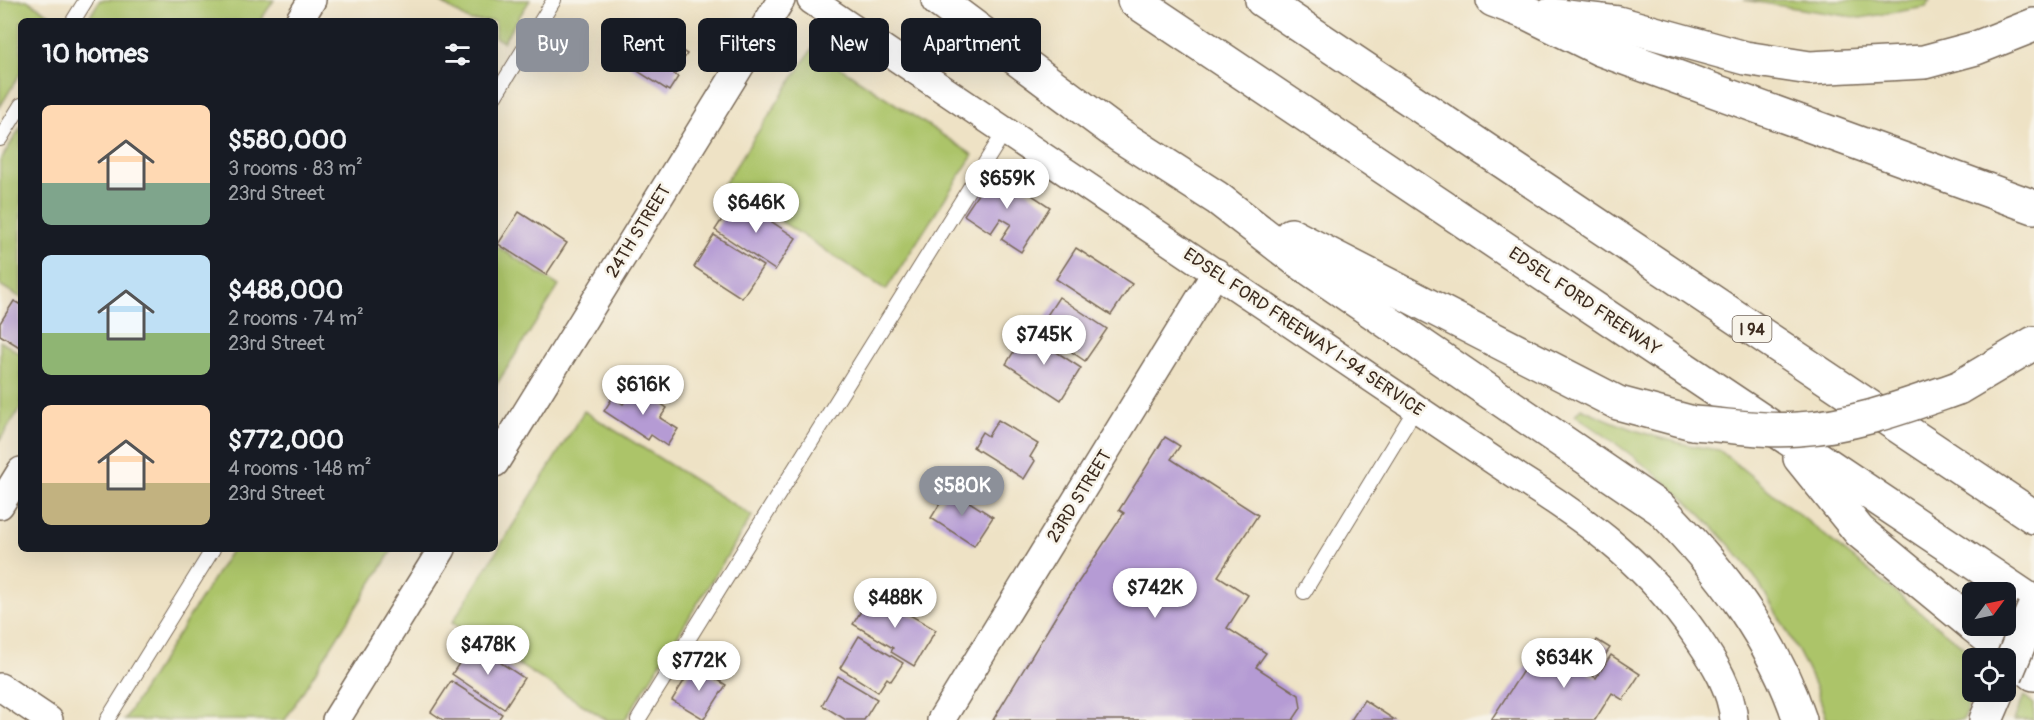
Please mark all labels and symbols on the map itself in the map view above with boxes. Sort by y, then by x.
pin: $659K [965,159,1049,210]
street label: 24TH STREET [601,180,676,282]
pin: $646K [714,183,798,234]
street label: EDSEL FORD FREEWAY [1504,242,1666,361]
street label: EDSEL FORD FREEWAY I-94 SERVICE [1179,243,1429,422]
pin: $745K [1002,315,1086,366]
road number: I 94 [1732,316,1772,342]
pin: $616K [601,365,685,416]
street label: 23RD STREET [1042,446,1117,547]
pin: $580K [920,466,1004,517]
pin: $742K [1113,568,1197,619]
pin: $488K [853,578,937,629]
north arrow [1962,582,2016,636]
pin: $478K [446,625,530,676]
pin: $634K [1522,638,1606,689]
pin: $772K [657,641,741,692]

